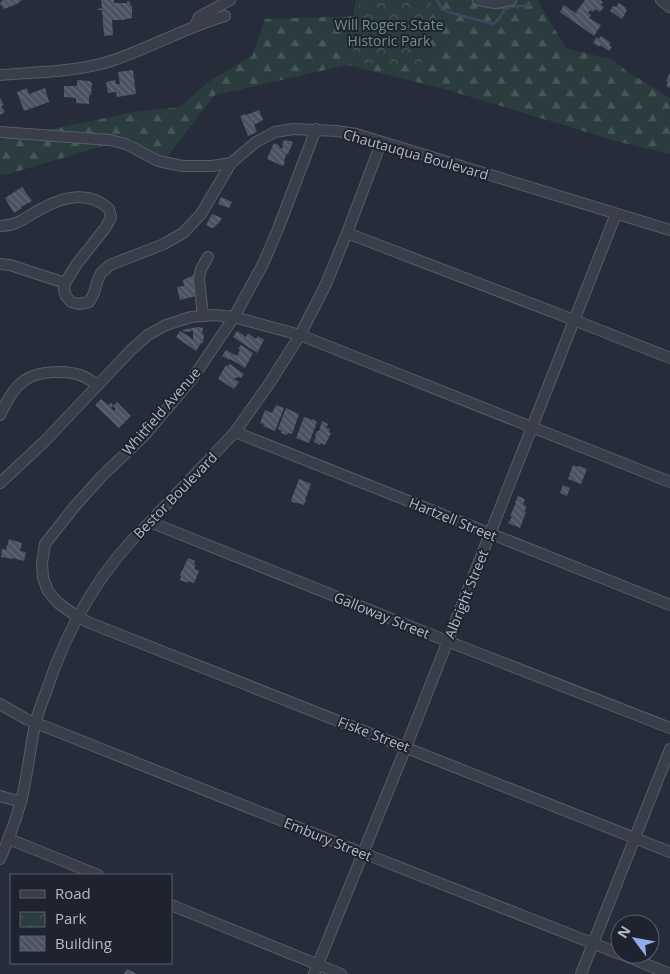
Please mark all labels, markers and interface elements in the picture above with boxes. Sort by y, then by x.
park label: Will Rogers State Historic Park [334,15,444,50]
street label: Chautauqua Boulevard [341,124,491,184]
street label: Whitfield Avenue [118,363,205,459]
street label: Bestor Boulevard [129,448,221,542]
street label: Hartzell Street [406,493,500,545]
street label: Albright Street [440,547,492,641]
street label: Galloway Street [331,587,433,643]
street label: Fiske Street [335,712,413,756]
street label: Embury Street [281,813,375,865]
legend [10,874,172,964]
text: Road [55,883,91,903]
text: Park [55,908,86,928]
north arrow [610,914,660,964]
text: N [612,922,635,942]
text: Building [55,933,112,953]

